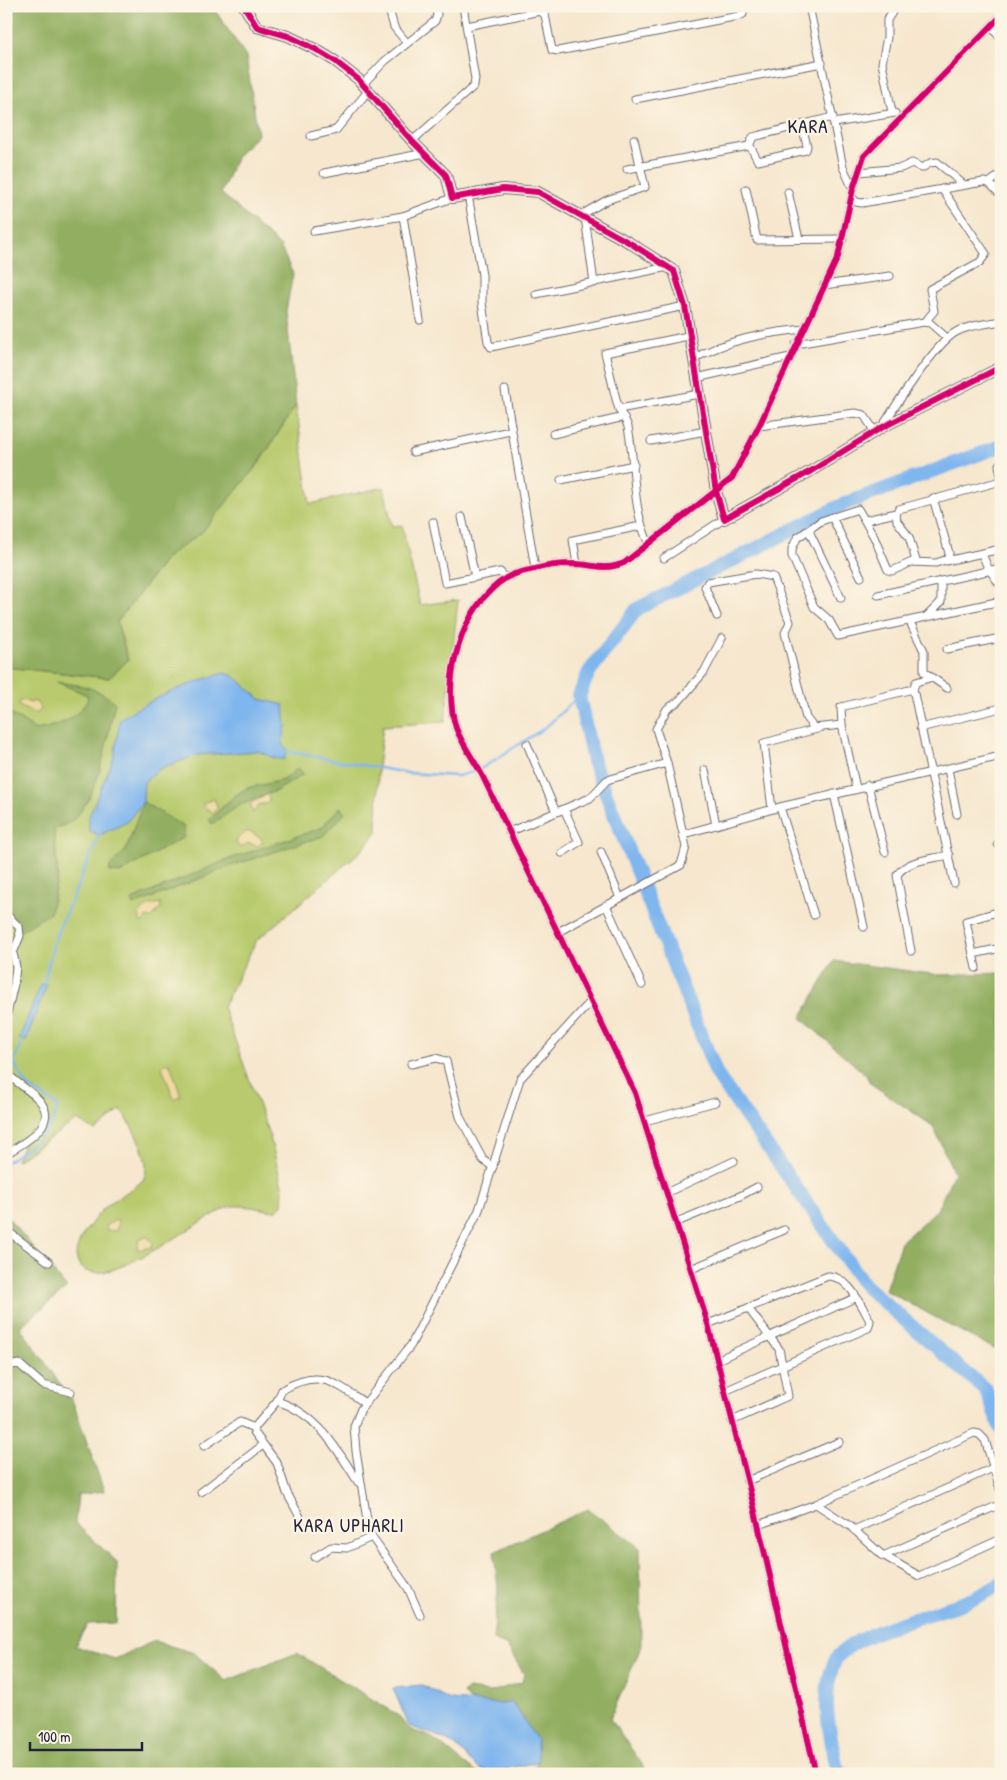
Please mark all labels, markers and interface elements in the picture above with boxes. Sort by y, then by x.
district label: KARA [787,113,829,139]
district label: KARA UPHARLI [293,1512,405,1538]
scale bar [30,1720,142,1752]
text: 100 m [38,1726,71,1747]

